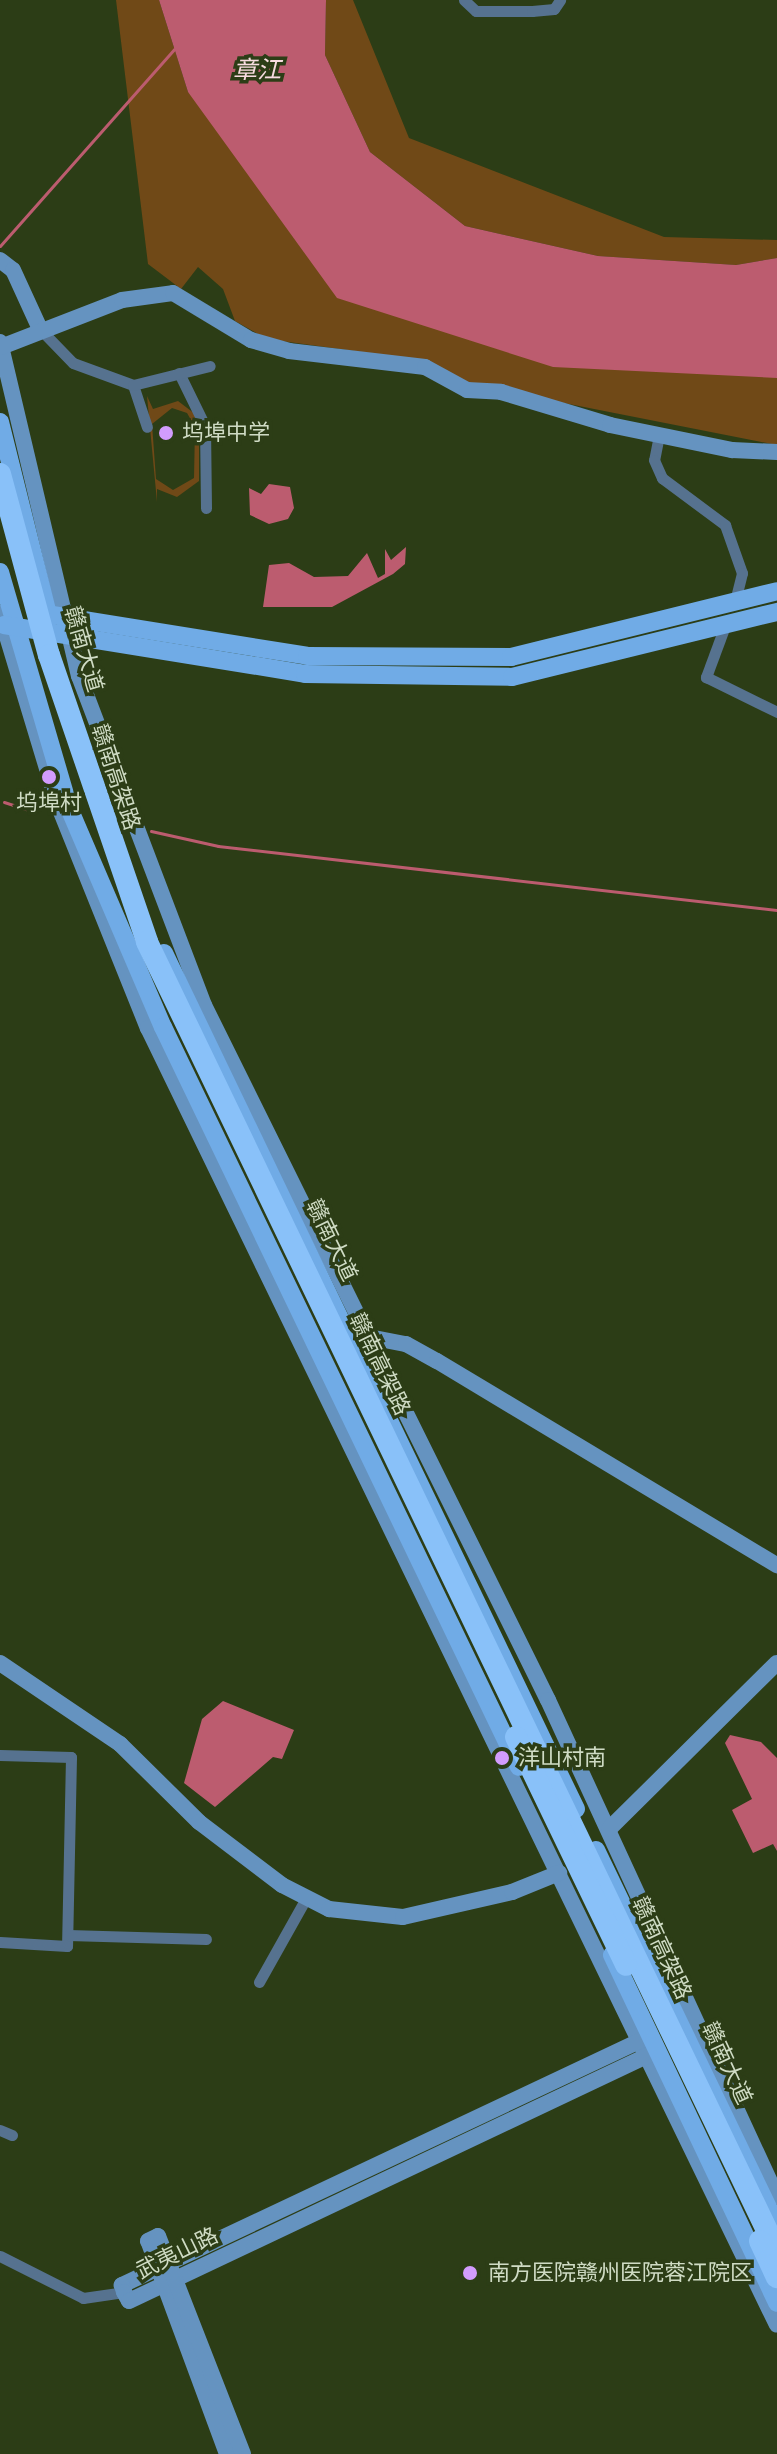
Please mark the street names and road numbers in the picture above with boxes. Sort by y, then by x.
street label: 赣南大道 [59,603,109,695]
street label: 赣南高架路 [86,721,146,833]
street label: 赣南大道 [301,1195,363,1285]
street label: 赣南高架路 [344,1309,416,1419]
street label: 赣南高架路 [627,1893,697,2003]
street label: 赣南大道 [696,2018,758,2108]
street label: 武夷山路 [132,2222,222,2284]

